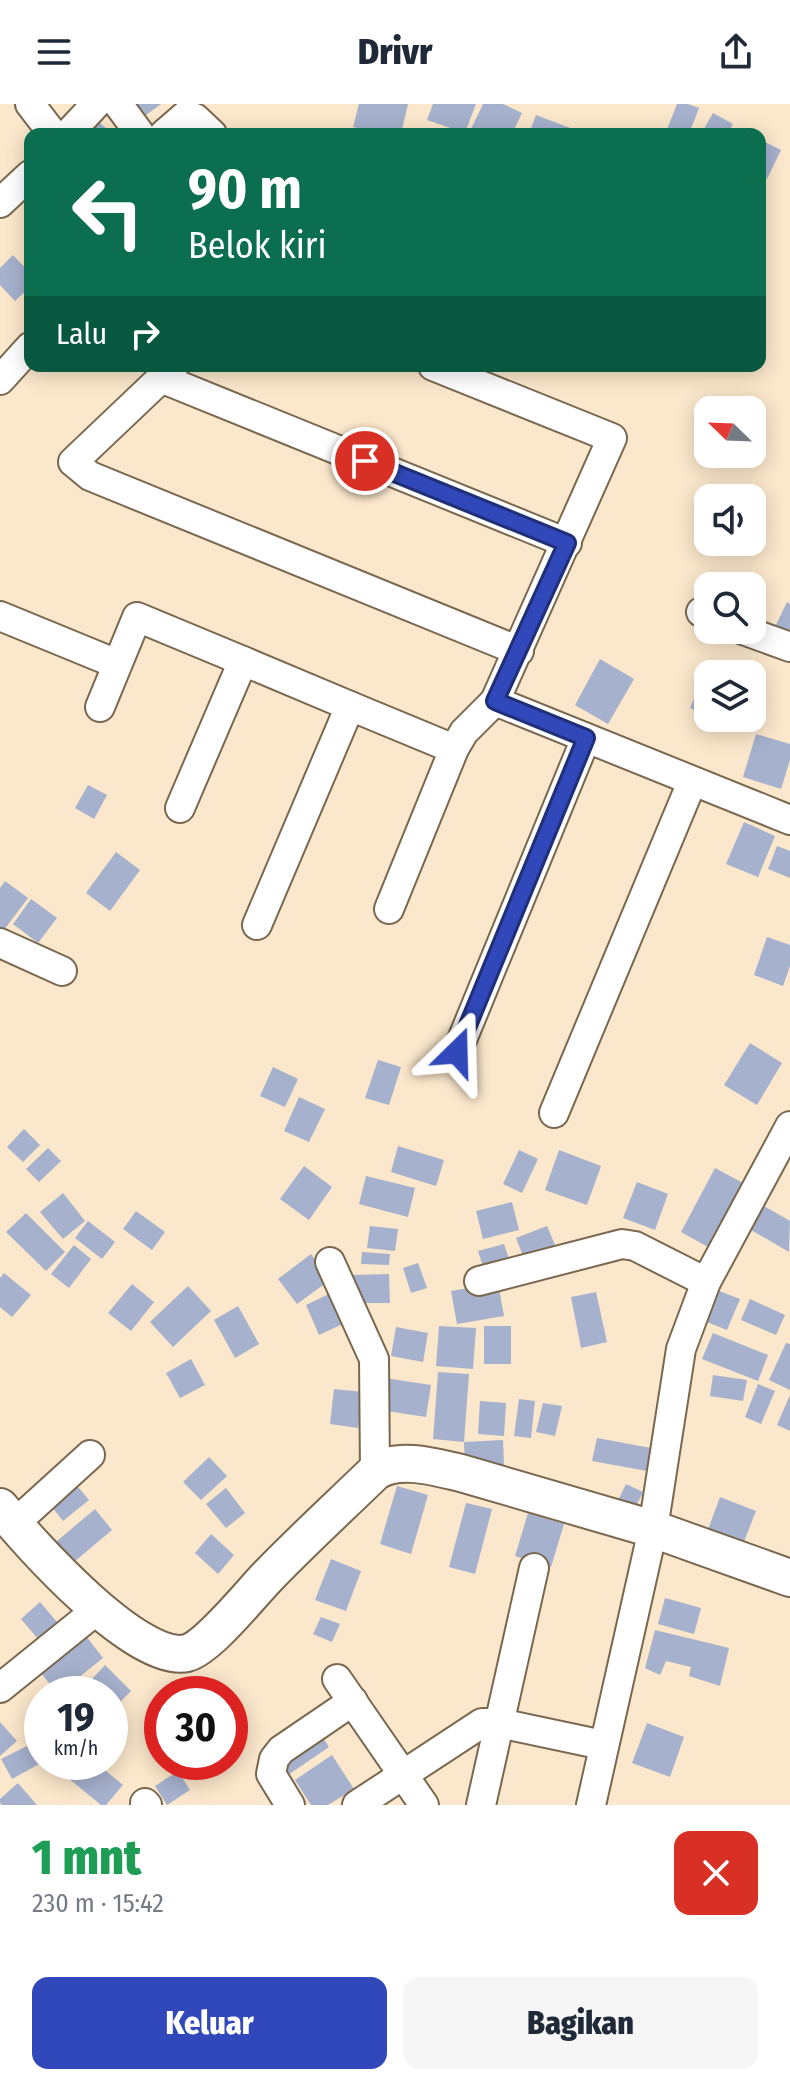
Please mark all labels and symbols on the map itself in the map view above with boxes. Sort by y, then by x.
north arrow [694,396,766,468]
pin [331,427,399,495]
position arrow [415,1010,499,1094]
speed limit sign: 30 [144,1676,248,1780]

